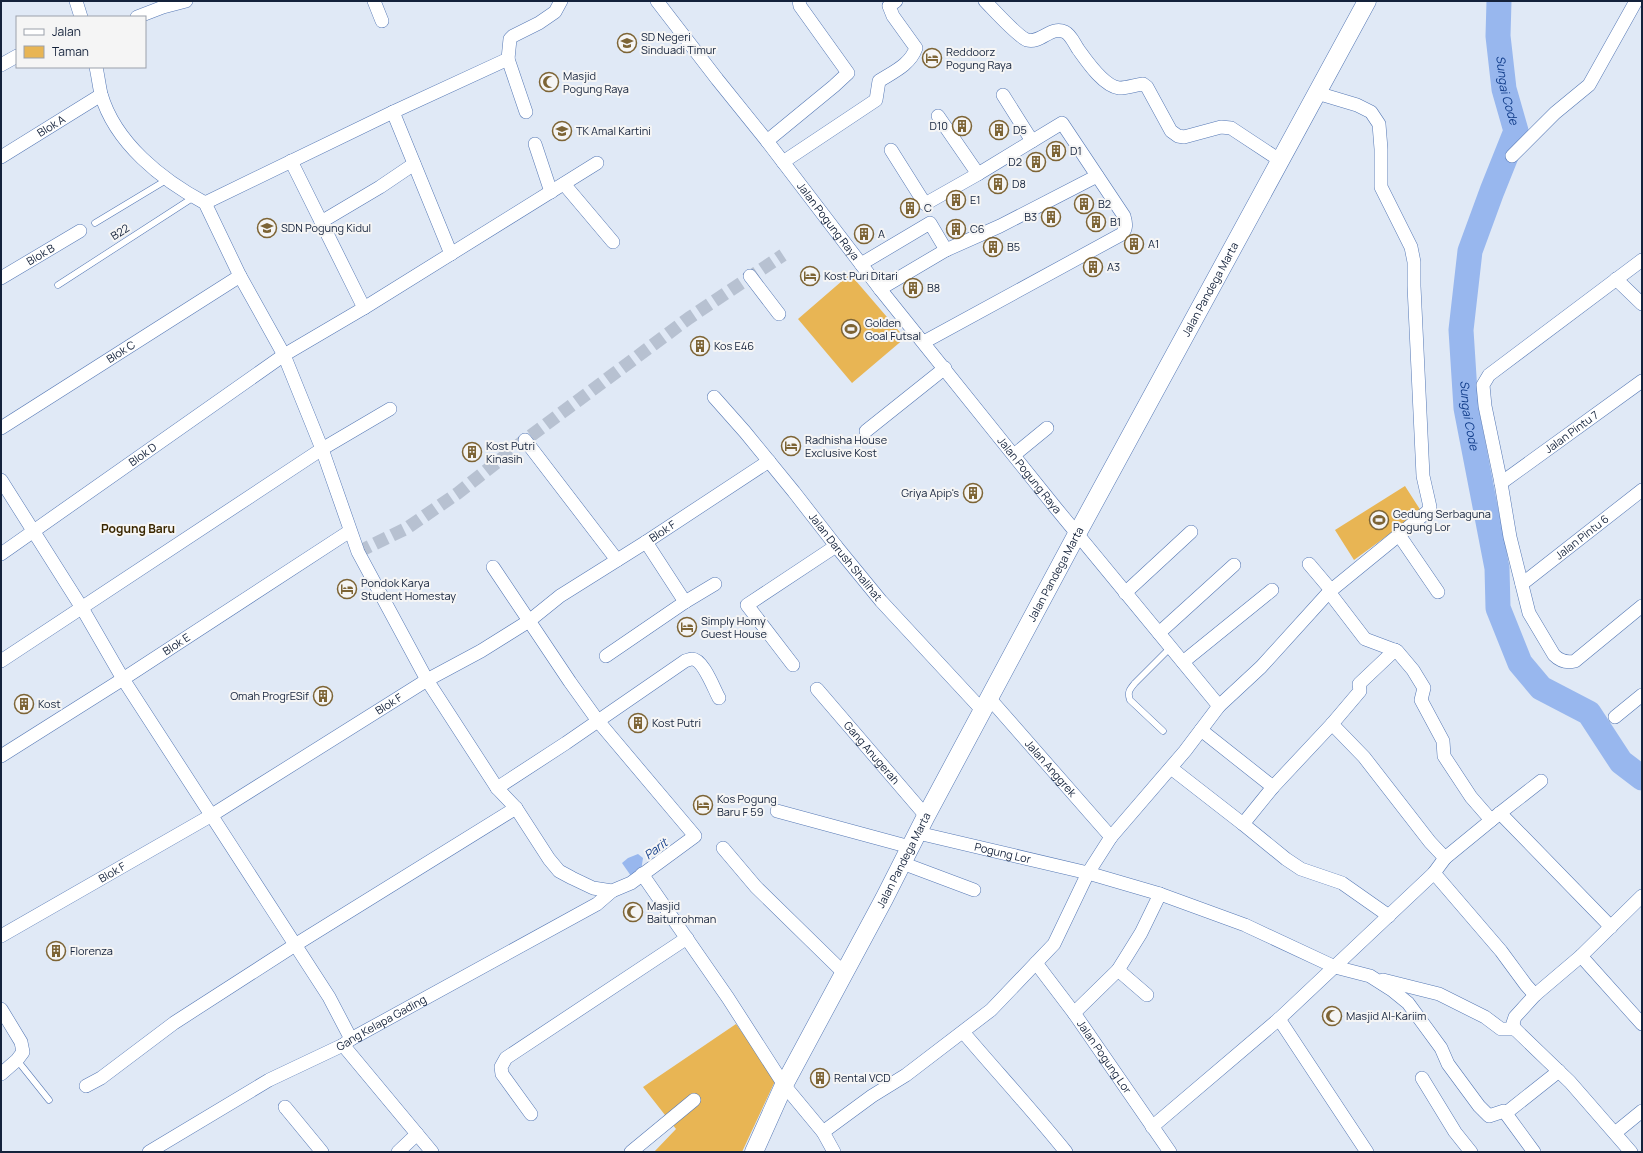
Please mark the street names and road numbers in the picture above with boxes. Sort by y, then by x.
street label: Blok A [34,111,68,140]
street label: Jalan Pogung Raya [794,179,863,263]
street label: B22 [108,220,132,243]
street label: Jalan Pandega Marta [1178,239,1241,339]
street label: Blok B [23,240,57,268]
street label: Blok C [103,337,138,366]
street label: Jalan Pintu 7 [1541,407,1601,456]
street label: Jalan Pogung Raya [994,433,1065,516]
street label: Blok D [125,439,159,469]
street label: Jalan Darush Shalihat [806,509,886,604]
street label: Jalan Pintu 6 [1552,511,1612,563]
street label: Blok F [646,516,679,545]
street label: Jalan Pandega Marta [1024,524,1087,624]
street label: Blok E [160,629,193,658]
street label: Blok F [372,689,405,718]
street label: Gang Anugerah [841,718,903,787]
street label: Jalan Anggrek [1022,736,1080,800]
street label: Jalan Pandega Marta [873,810,934,910]
street label: Pogung Lor [973,839,1033,866]
street label: Blok F [95,858,129,886]
street label: Gang Kelapa Gading [334,991,429,1054]
street label: Jalan Pogung Lor [1074,1017,1135,1096]

